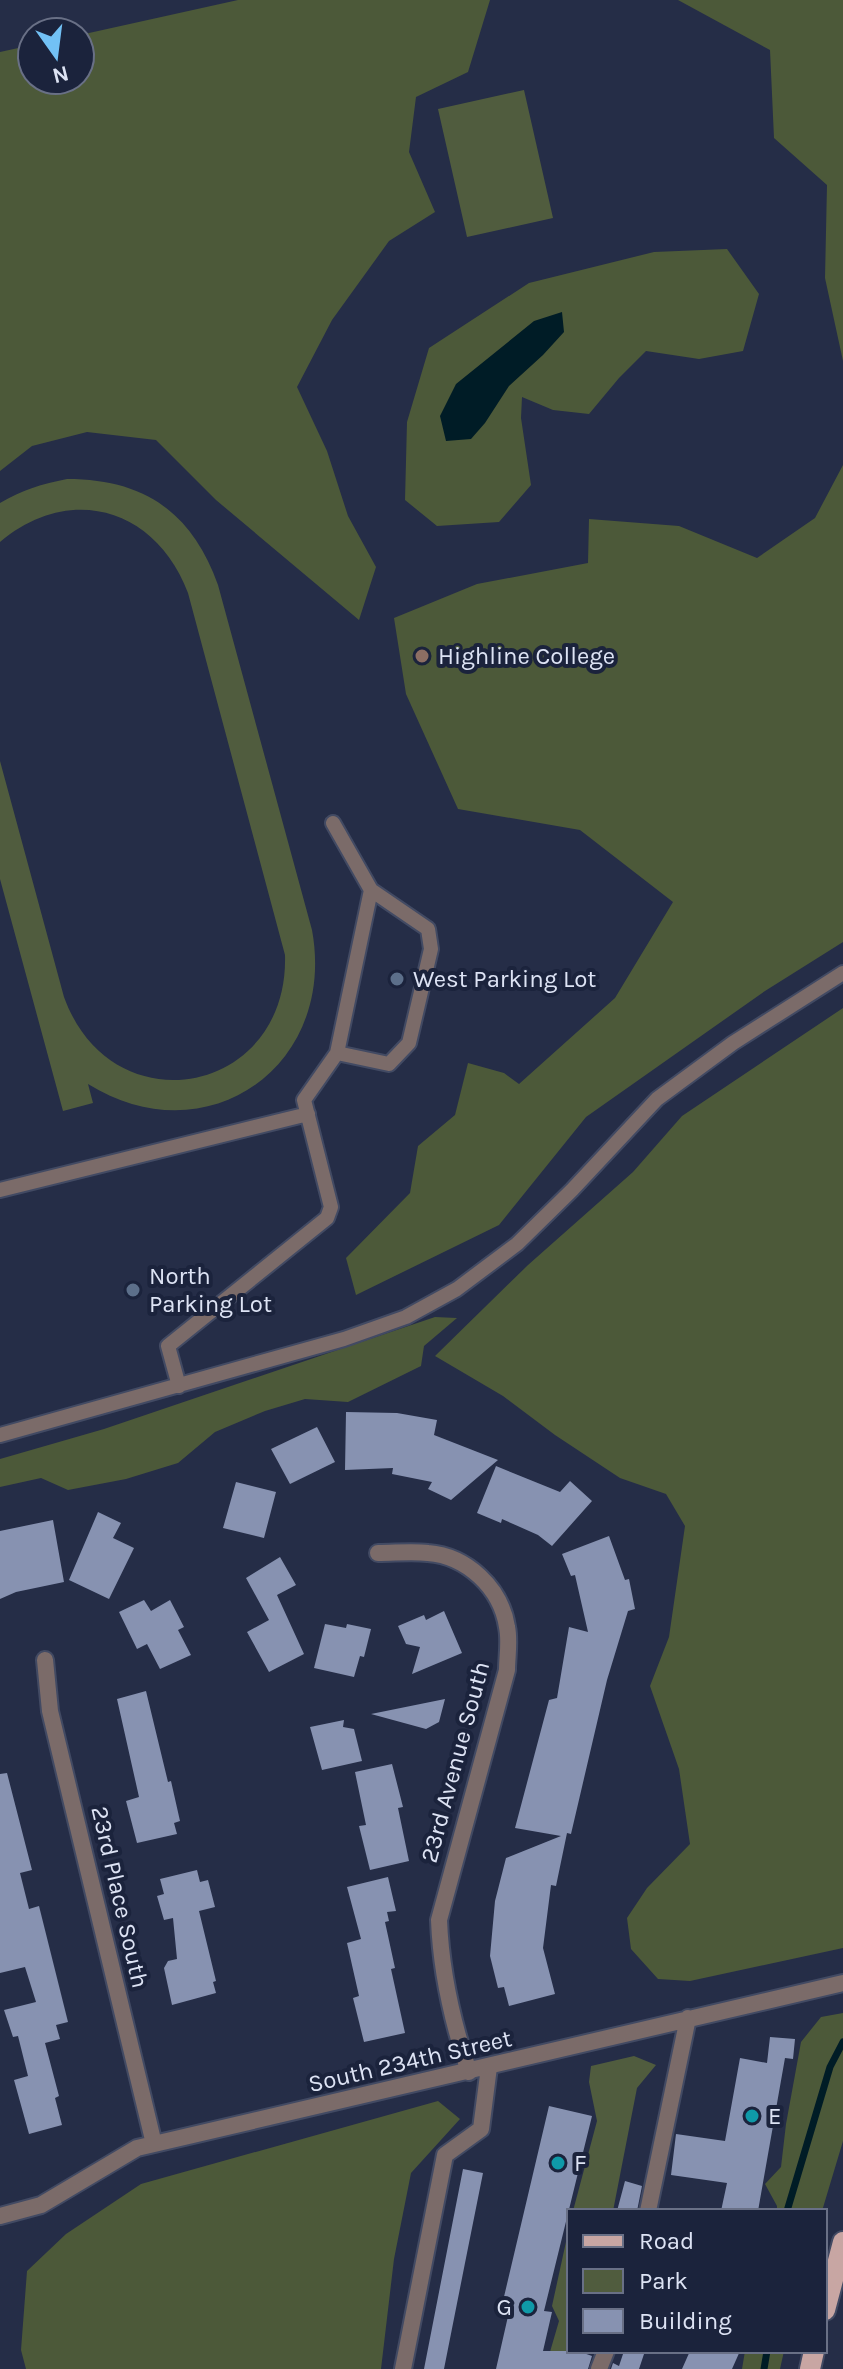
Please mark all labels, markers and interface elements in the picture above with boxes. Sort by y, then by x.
north arrow [16,16,96,96]
text: N [50,60,71,89]
place label: Highline College [438,642,615,670]
marker: Highline College [413,647,431,665]
place label: West Parking Lot [413,965,596,993]
marker: West Parking Lot [388,970,406,988]
place label: North Parking Lot [149,1262,272,1318]
marker: North Parking Lot [124,1281,142,1299]
street label: 23rd Avenue South [415,1658,495,1866]
street label: 23rd Place South [85,1803,155,1991]
street label: South 234th Street [306,2024,514,2098]
place label: E [768,2102,782,2130]
marker: E [743,2107,761,2125]
place label: F [574,2149,587,2177]
marker: F [549,2154,567,2172]
legend [567,2209,827,2353]
text: Road [639,2227,694,2255]
text: Park [639,2267,688,2295]
place label: G [497,2293,512,2321]
marker: G [519,2298,537,2316]
text: Building [639,2307,732,2335]

